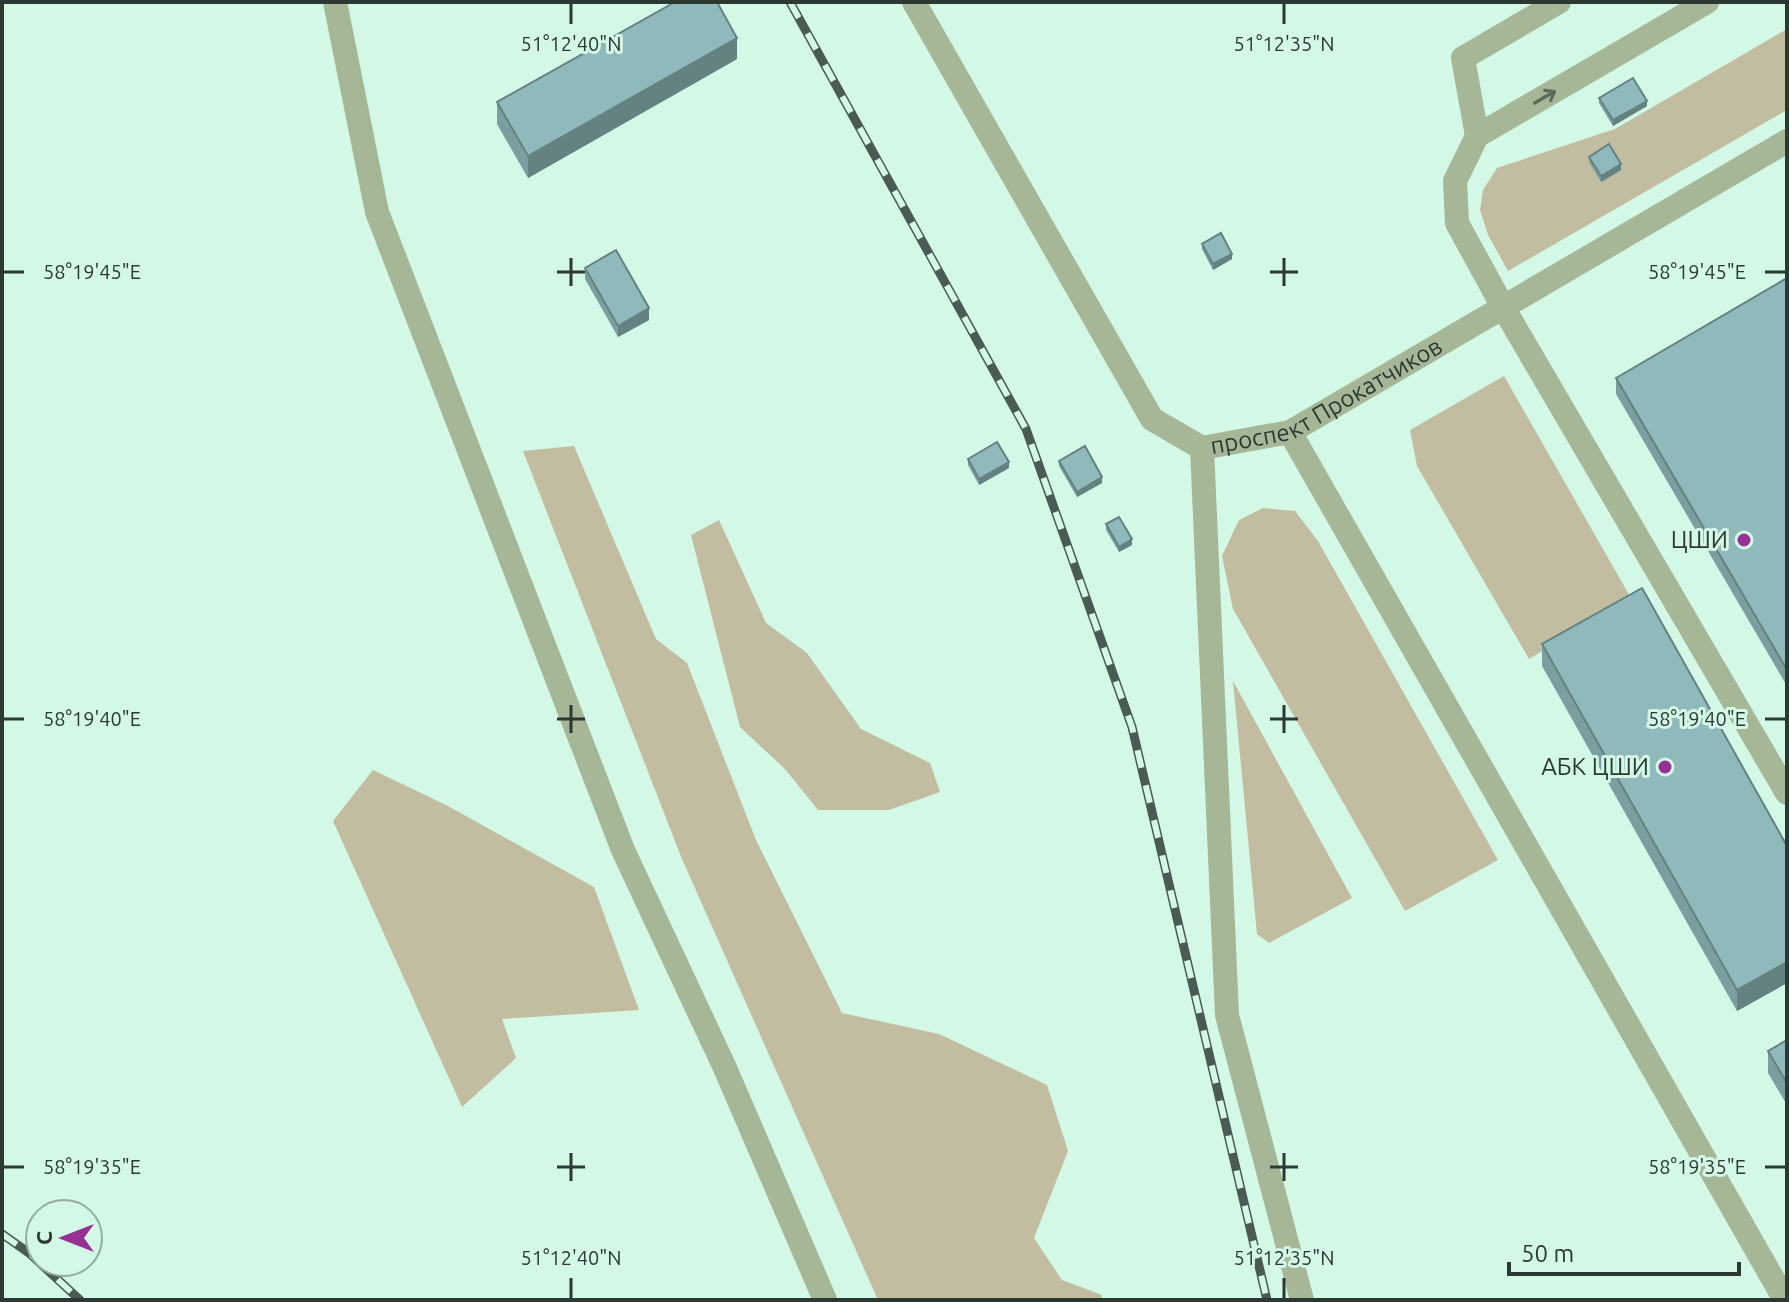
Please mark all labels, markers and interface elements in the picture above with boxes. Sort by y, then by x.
text: 51°12'40"N [520,32,622,55]
text: 51°12'35"N [1233,32,1335,55]
one-way arrow [1533,89,1556,105]
text: 58°19'45"E [43,260,141,283]
text: 58°19'45"E [1648,260,1746,283]
street label: проспект Прокатчиков [1208,332,1447,459]
place label: ЦШИ [1671,526,1728,553]
marker: ЦШИ [1735,531,1753,549]
text: 58°19'40"E [43,707,141,730]
text: 58°19'40"E [1648,707,1746,730]
place label: АБК ЦШИ [1541,753,1649,780]
marker: АБК ЦШИ [1656,758,1674,776]
text: 58°19'35"E [43,1155,141,1178]
text: 58°19'35"E [1648,1155,1746,1178]
north arrow [24,1198,104,1278]
scale bar [1509,1226,1739,1276]
text: С [31,1231,56,1245]
text: 50 m [1521,1240,1574,1267]
text: 51°12'40"N [520,1246,622,1269]
text: 51°12'35"N [1233,1246,1335,1269]

